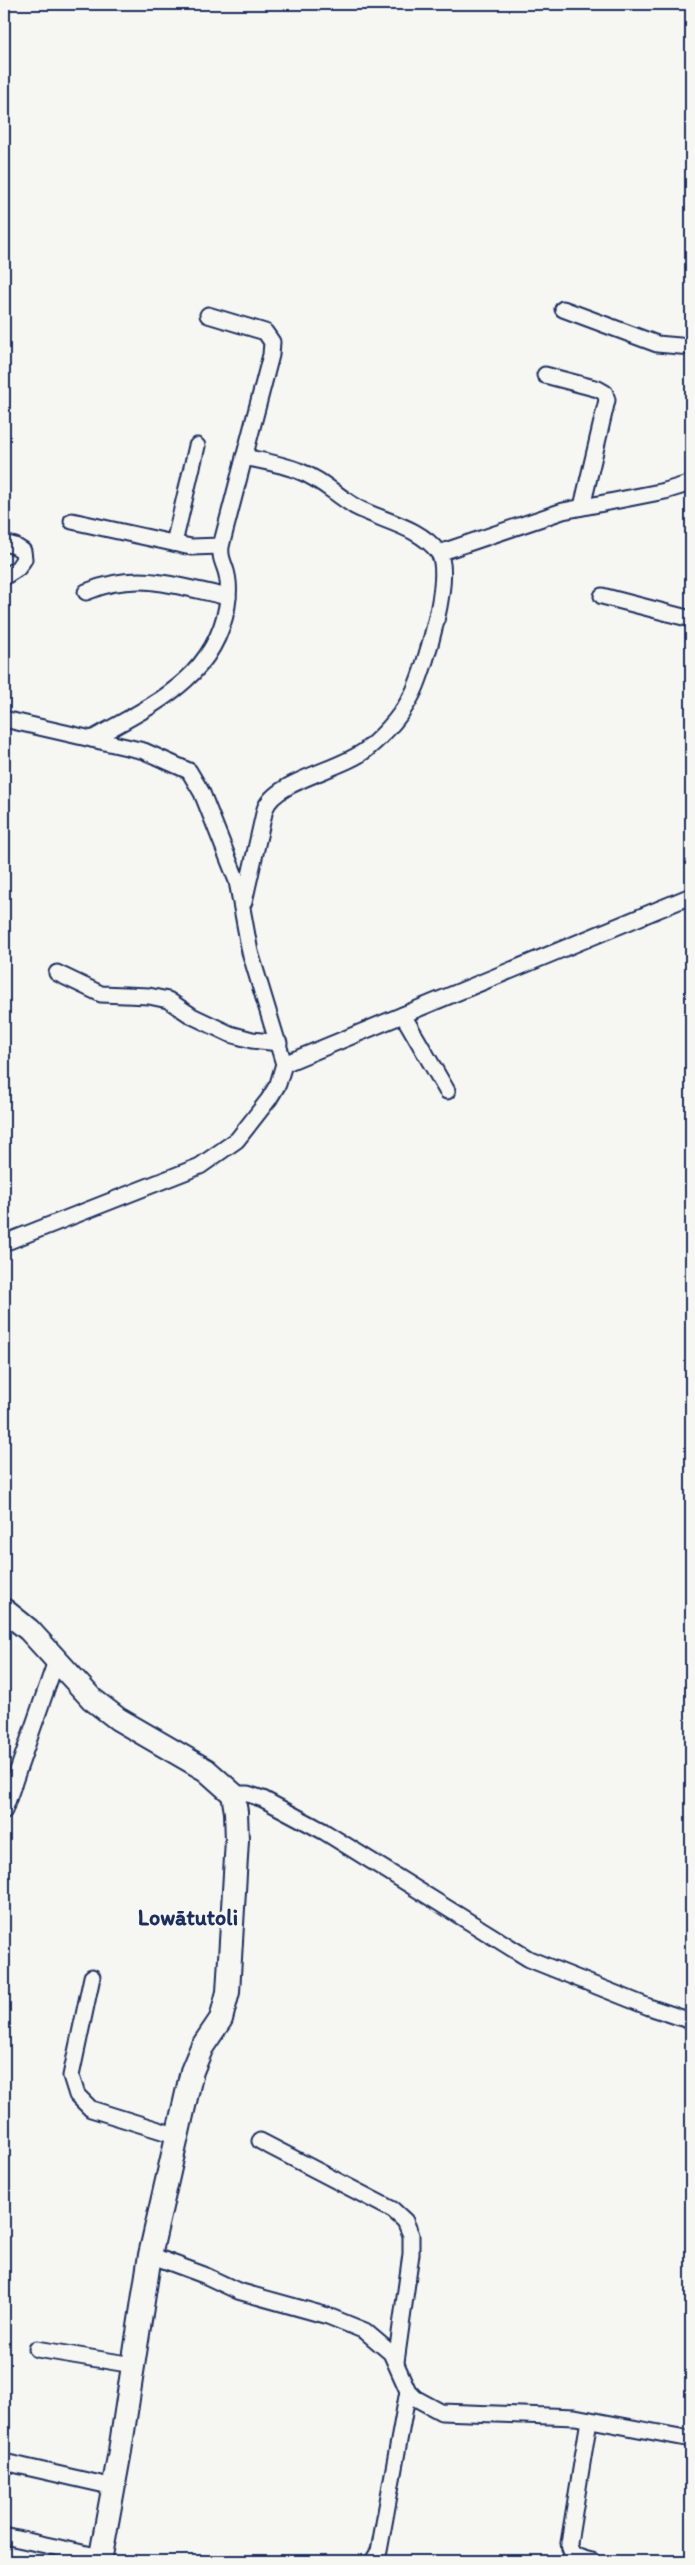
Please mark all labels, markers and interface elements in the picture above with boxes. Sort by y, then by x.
district label: Lowātutoli [138,1904,238,1931]

